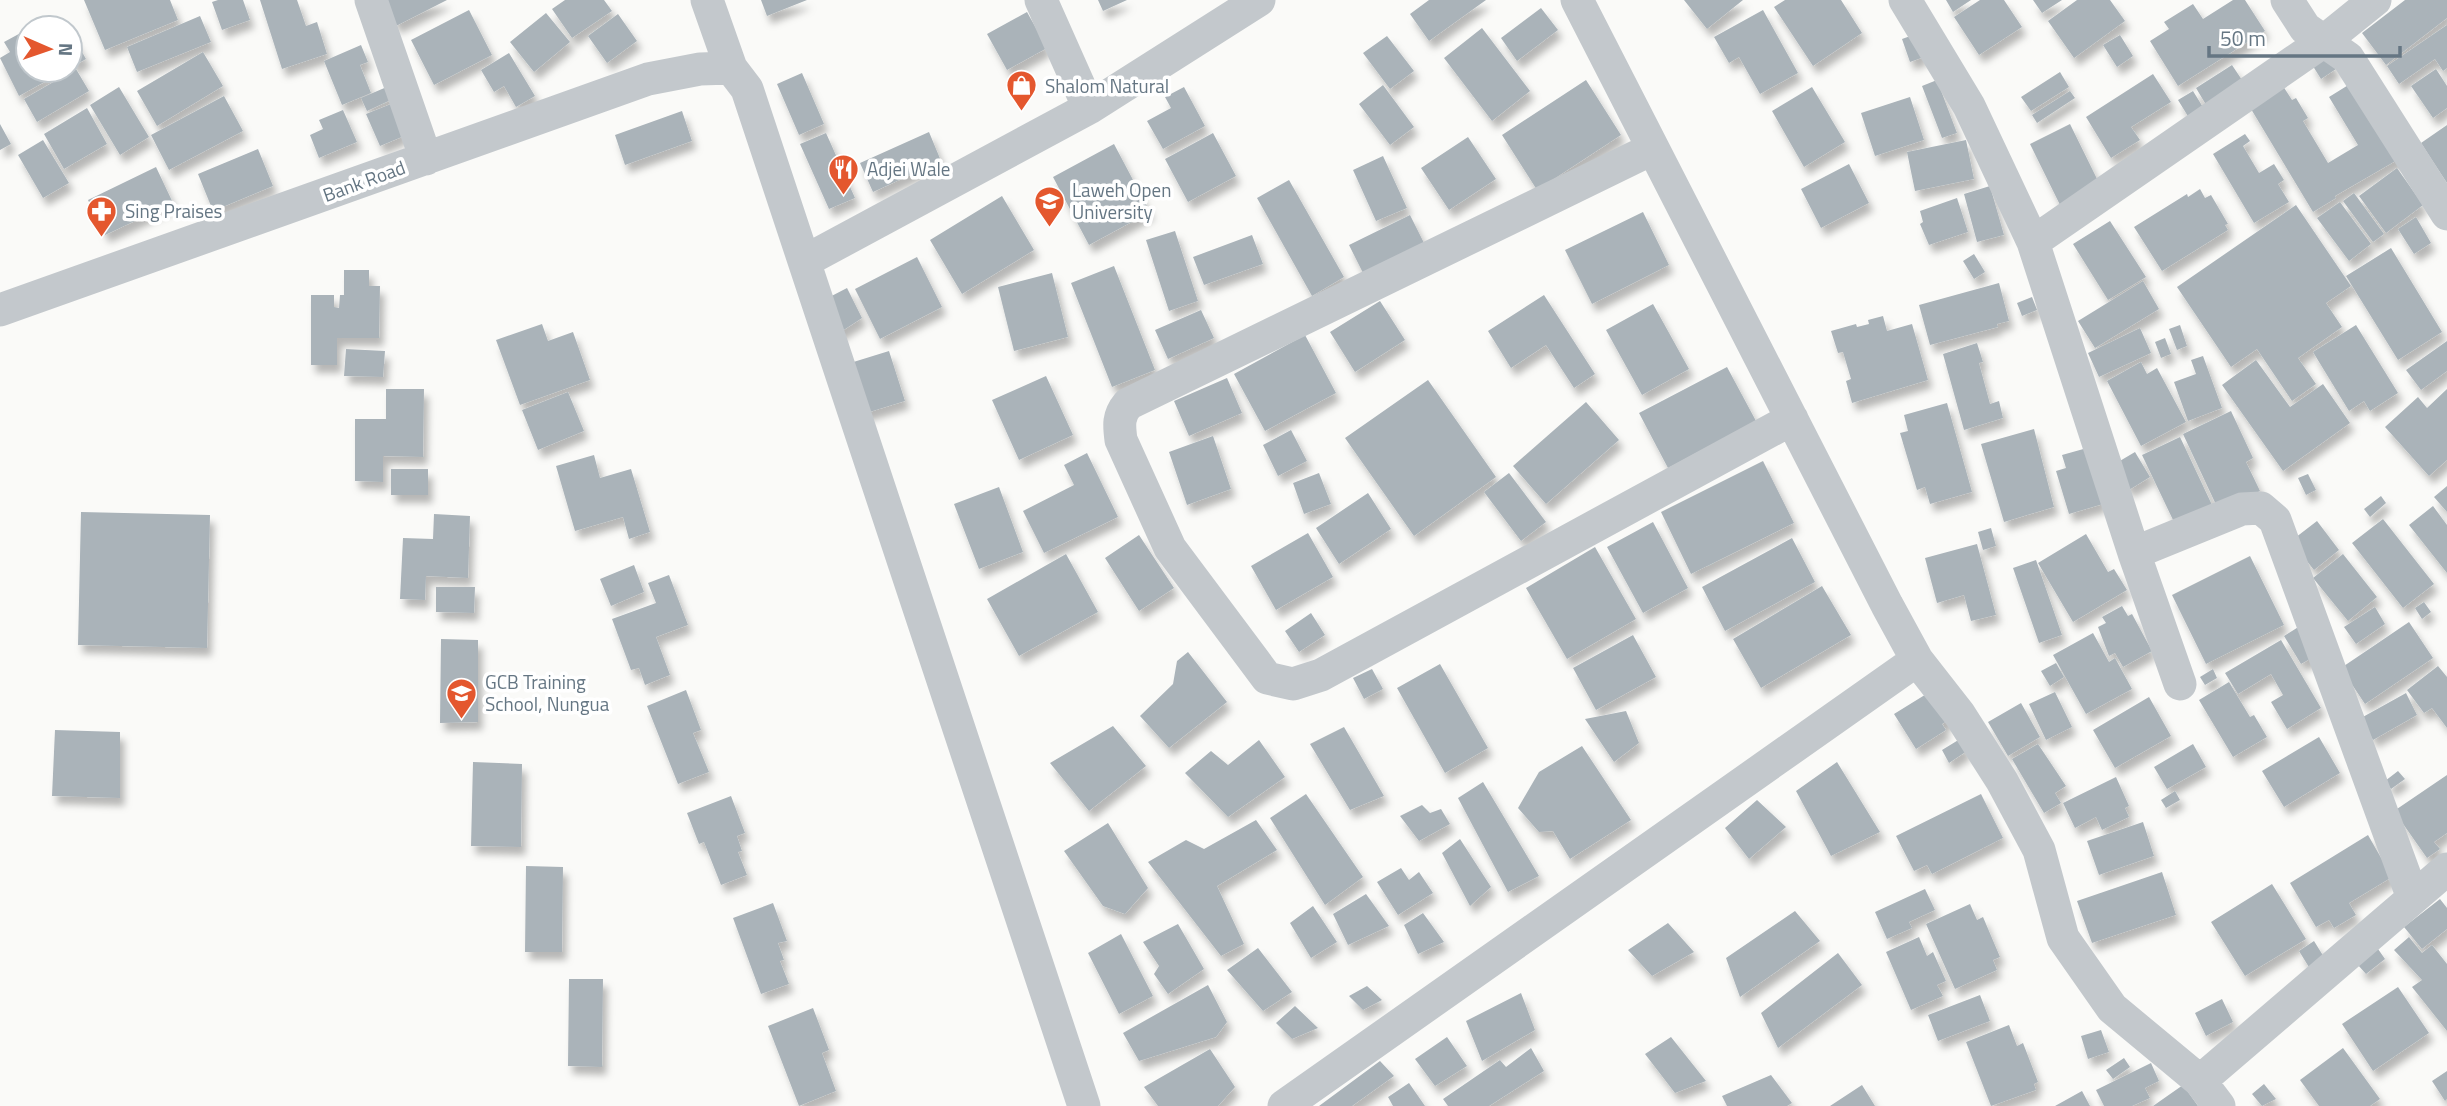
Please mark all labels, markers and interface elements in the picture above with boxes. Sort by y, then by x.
north arrow [14,14,84,84]
scale bar [2209,14,2400,58]
text: 50 m [2220,22,2266,54]
text: N [52,43,81,57]
shop icon: Shalom Natural [1005,69,1039,113]
place label: Shalom Natural [1045,71,1169,100]
street label: Bank Road [319,152,409,209]
restaurant icon: Adjei Wale [827,152,861,196]
place label: Adjei Wale [867,154,950,183]
place label: Laweh Open University [1072,175,1171,226]
school or university icon: Laweh Open University [1032,184,1066,228]
pharmacy icon: Sing Praises [85,194,119,238]
place label: Sing Praises [125,196,223,225]
place label: GCB Training School, Nungua [485,667,610,718]
school or university icon: GCB Training School, Nungua [445,676,479,720]

